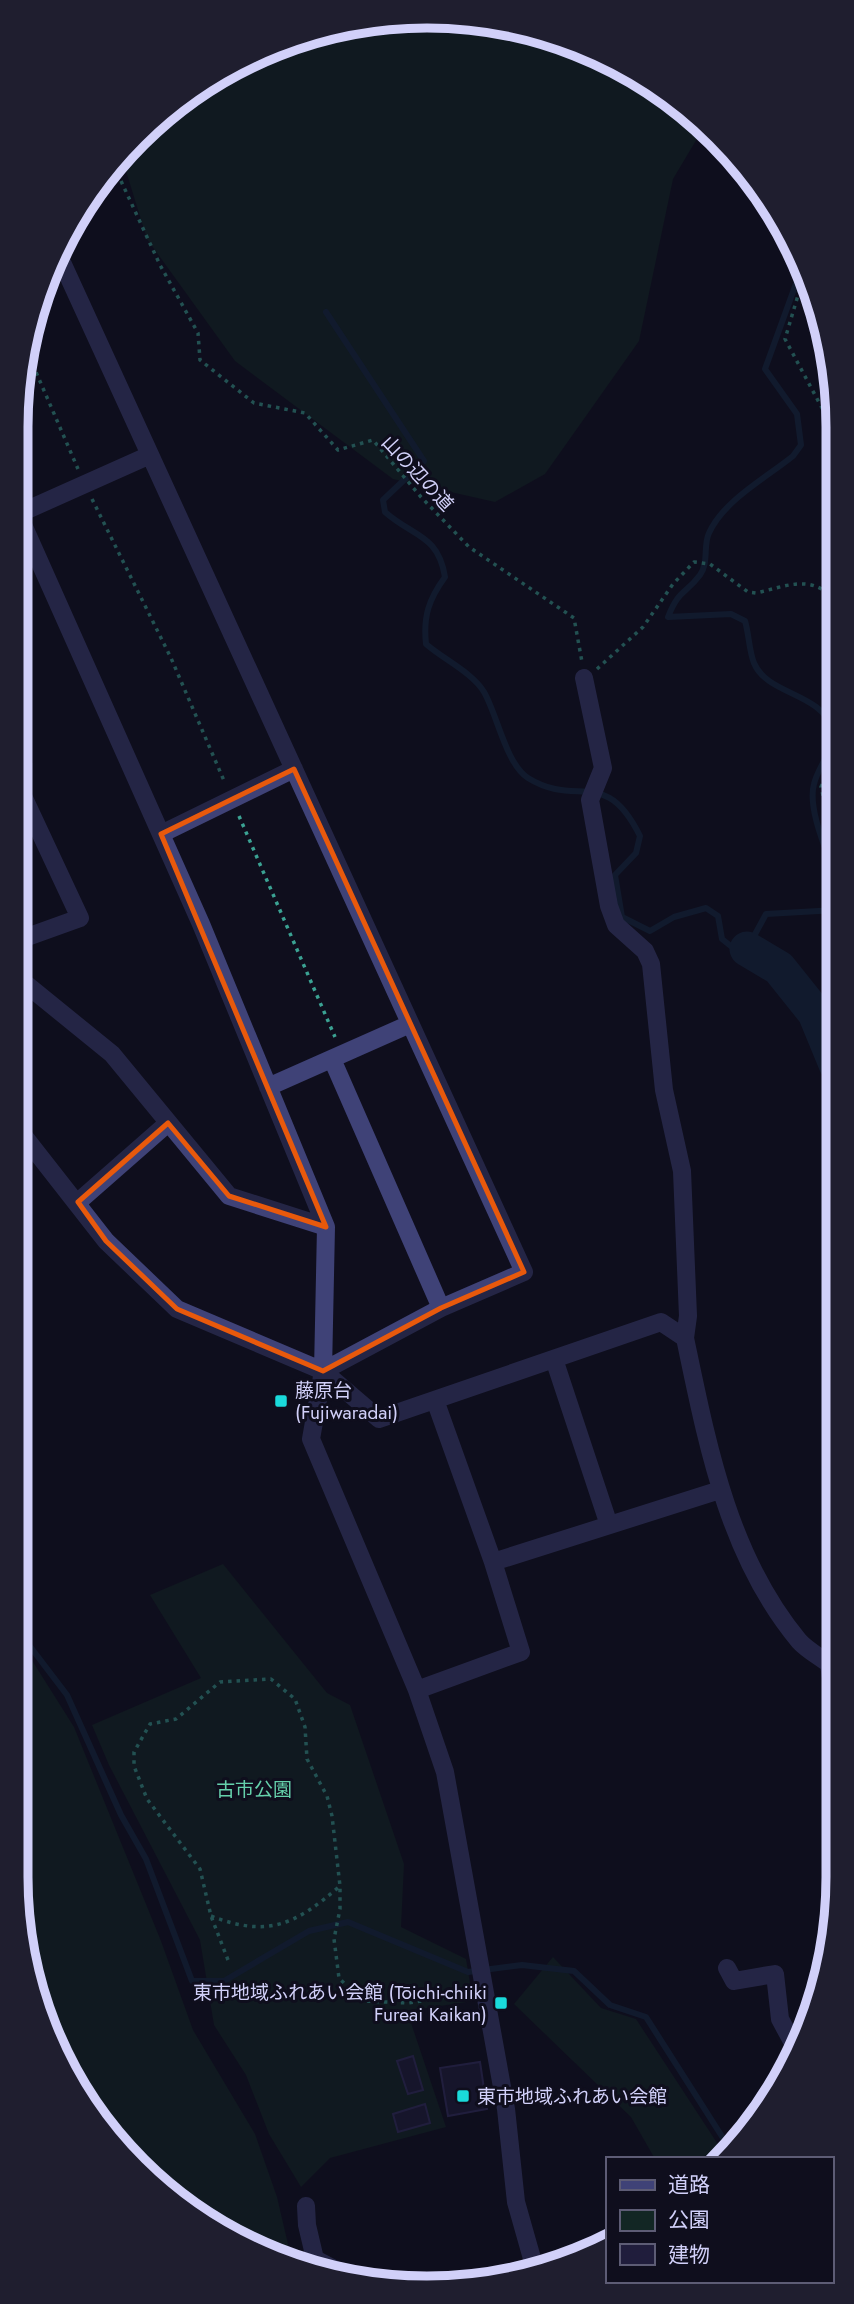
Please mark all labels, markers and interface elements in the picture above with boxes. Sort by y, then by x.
street label: 山の辺の道 [375,429,460,517]
place label: 藤原台 (Fujiwaradai) [295,1377,398,1426]
marker: 藤原台 (Fujiwaradai) [273,1393,289,1409]
park label: 古市公園 [216,1776,292,1803]
place label: 東市地域ふれあい会館 (Tōichi-chiiki Fureai Kaikan) [193,1979,487,2028]
marker: 東市地域ふれあい会館 (Tōichi-chiiki Fureai Kaikan) [493,1995,509,2011]
place label: 東市地域ふれあい会館 [477,2083,667,2110]
marker: 東市地域ふれあい会館 [455,2088,471,2104]
legend [606,2157,833,2283]
text: 道路 [668,2170,710,2200]
text: 公園 [668,2205,710,2235]
text: 建物 [668,2240,710,2270]

